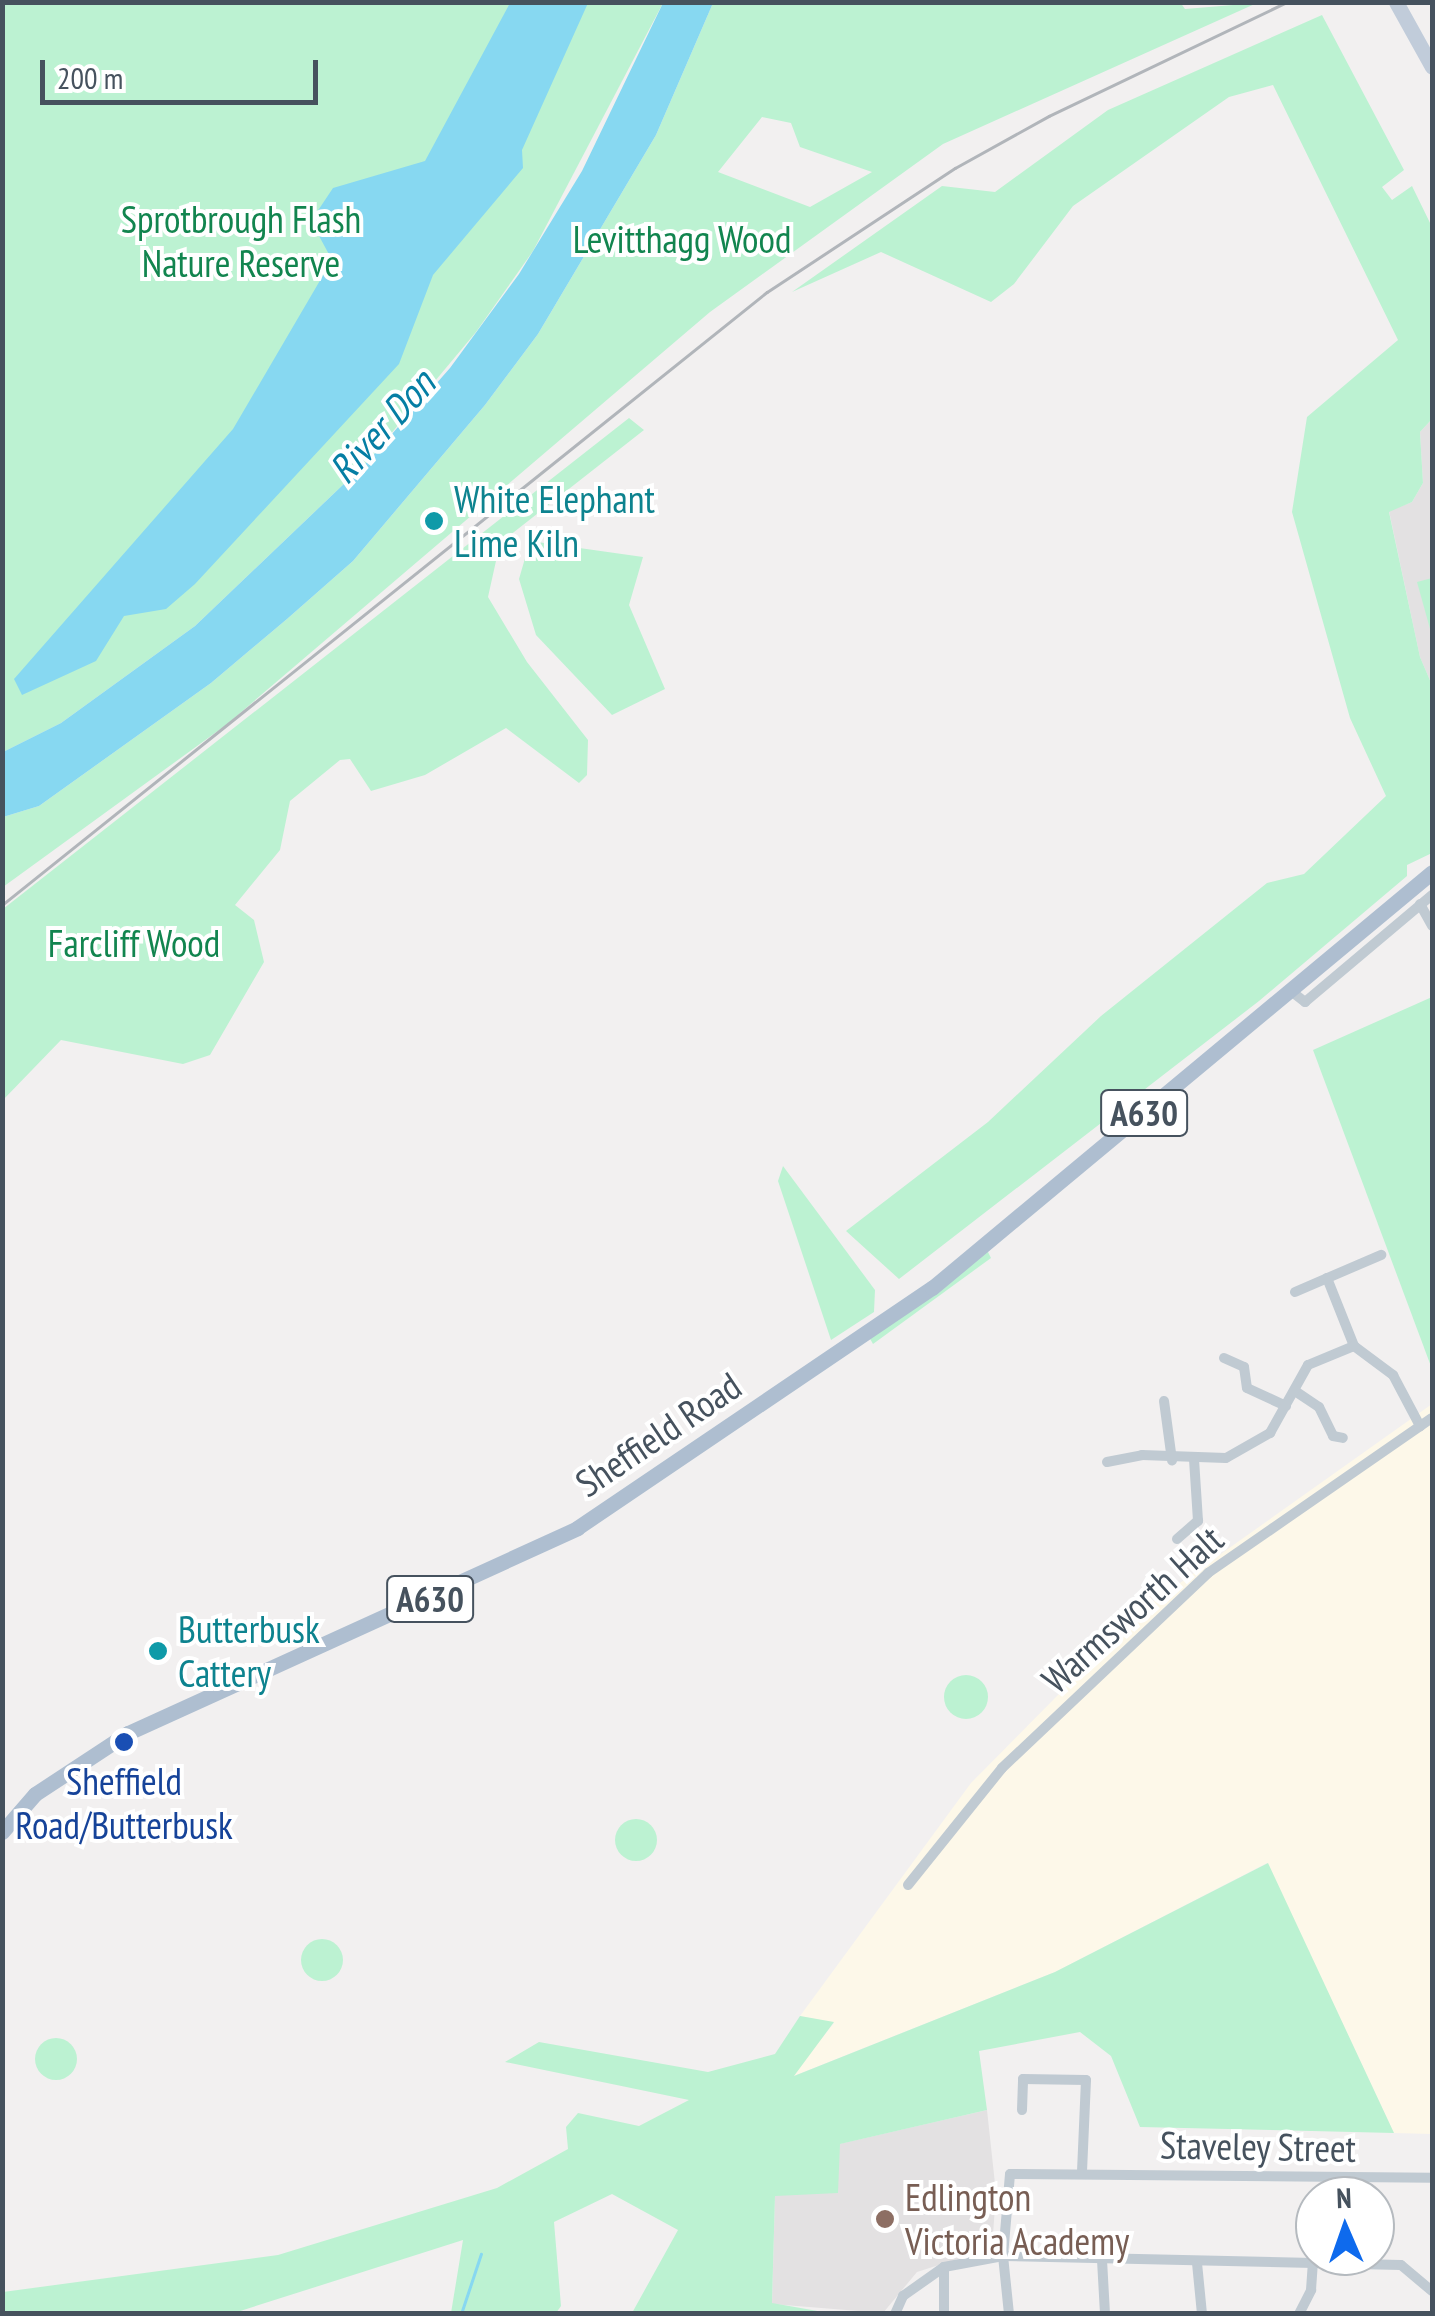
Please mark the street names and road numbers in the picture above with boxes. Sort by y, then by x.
road number: A630 [1099,1083,1189,1143]
street label: Sheffield Road [567,1362,749,1506]
street label: Warmsworth Halt [1032,1516,1232,1702]
road number: A630 [385,1569,475,1629]
street label: Staveley Street [1159,2121,1357,2171]

